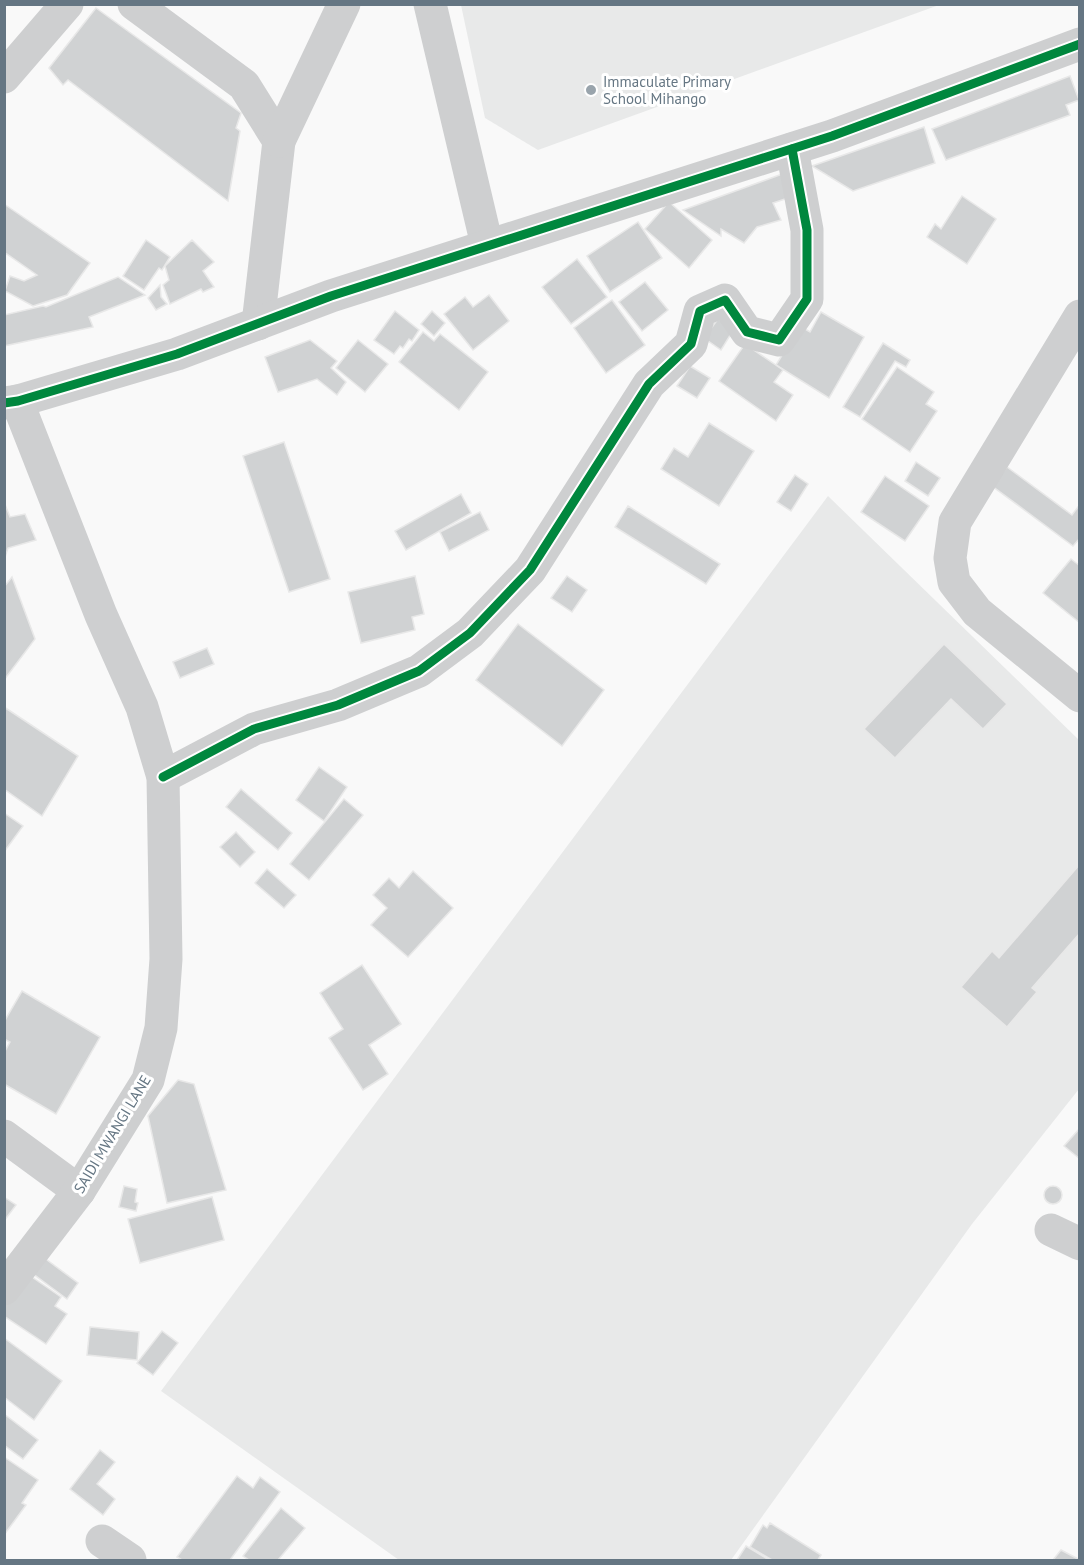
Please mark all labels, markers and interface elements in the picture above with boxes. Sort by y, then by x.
place label: Immaculate Primary School Mihango [603,72,731,108]
marker: Immaculate Primary School Mihango [584,83,598,97]
street label: SAIDI MWANGI LANE [69,1072,155,1196]

